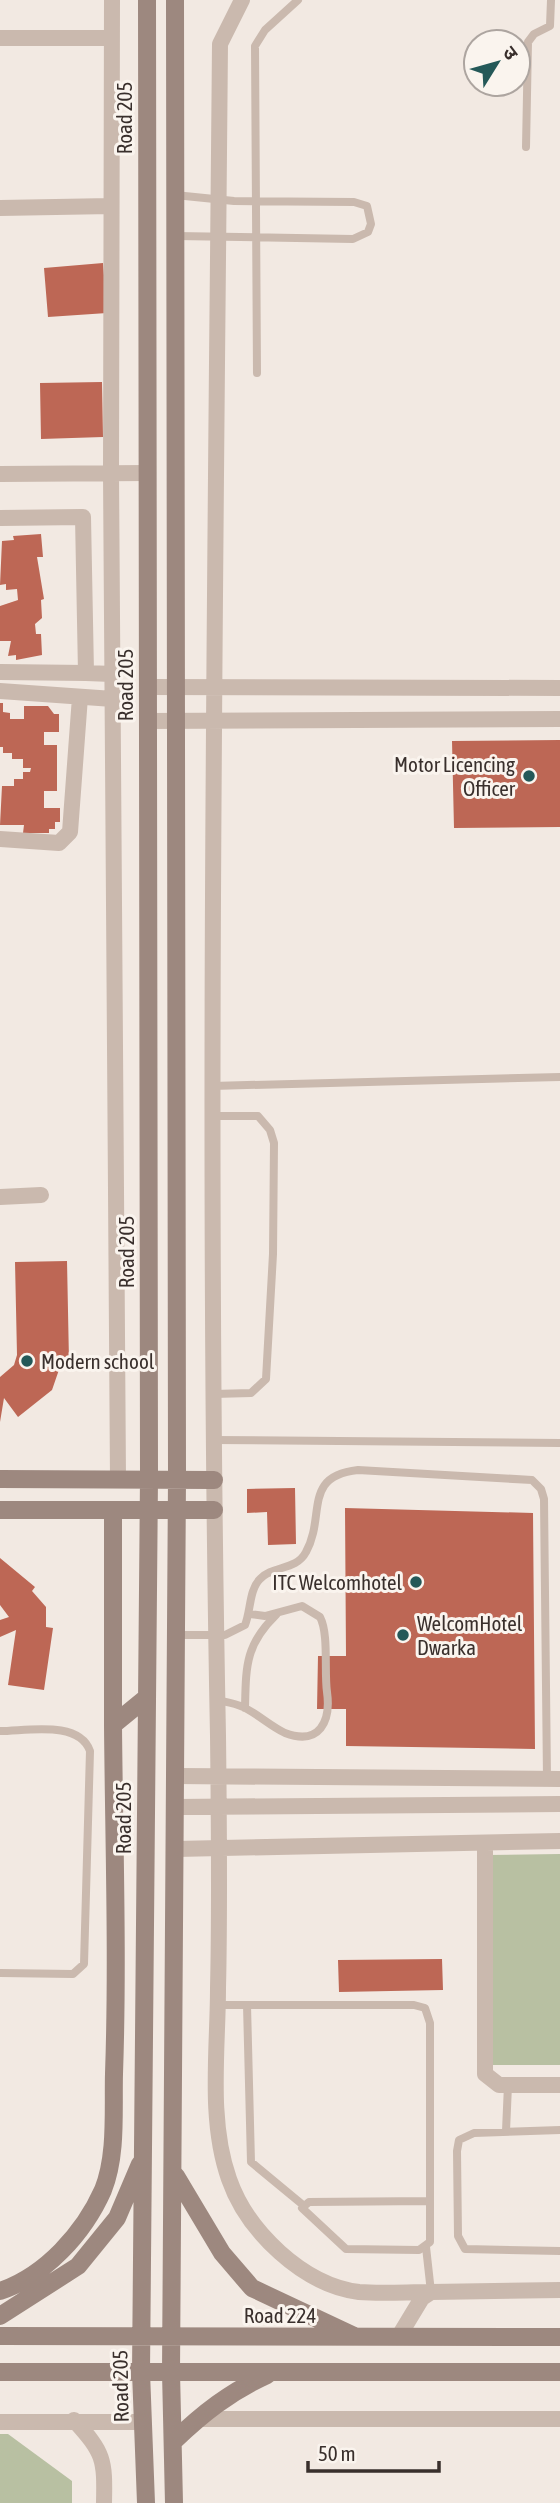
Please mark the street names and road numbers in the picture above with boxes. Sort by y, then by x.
street label: Road 205 [112,82,136,154]
street label: Road 205 [113,649,137,721]
street label: Road 205 [114,1216,138,1288]
street label: Road 205 [111,1782,135,1854]
street label: Road 224 [244,2303,316,2327]
street label: Road 205 [107,2350,133,2422]

